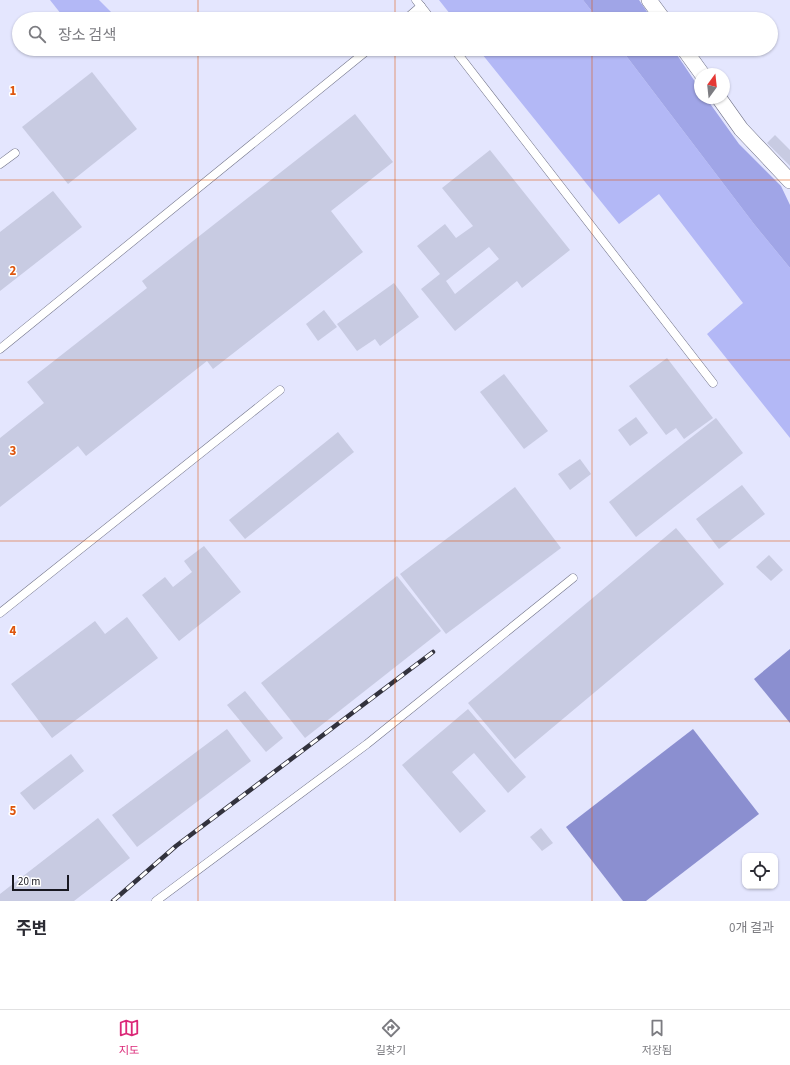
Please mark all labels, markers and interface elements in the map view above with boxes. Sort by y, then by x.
search box [12,12,778,56]
icon: search [26,23,48,45]
text: 장소 검색 [58,25,116,46]
north arrow [694,68,730,104]
text: 1 [10,82,17,100]
text: 2 [10,262,17,280]
text: 3 [10,442,17,460]
text: 4 [10,622,17,640]
text: 5 [10,802,17,820]
map controls [742,853,778,889]
button: locate [742,853,778,889]
scale bar [12,873,69,892]
text: 20 m [18,874,40,889]
text: 주변 [16,917,47,941]
text: 0개 결과 [729,919,774,937]
tab: 지도 [118,1017,140,1058]
tab: 길찾기 [376,1017,406,1058]
tab: 저장됨 [642,1017,672,1058]

